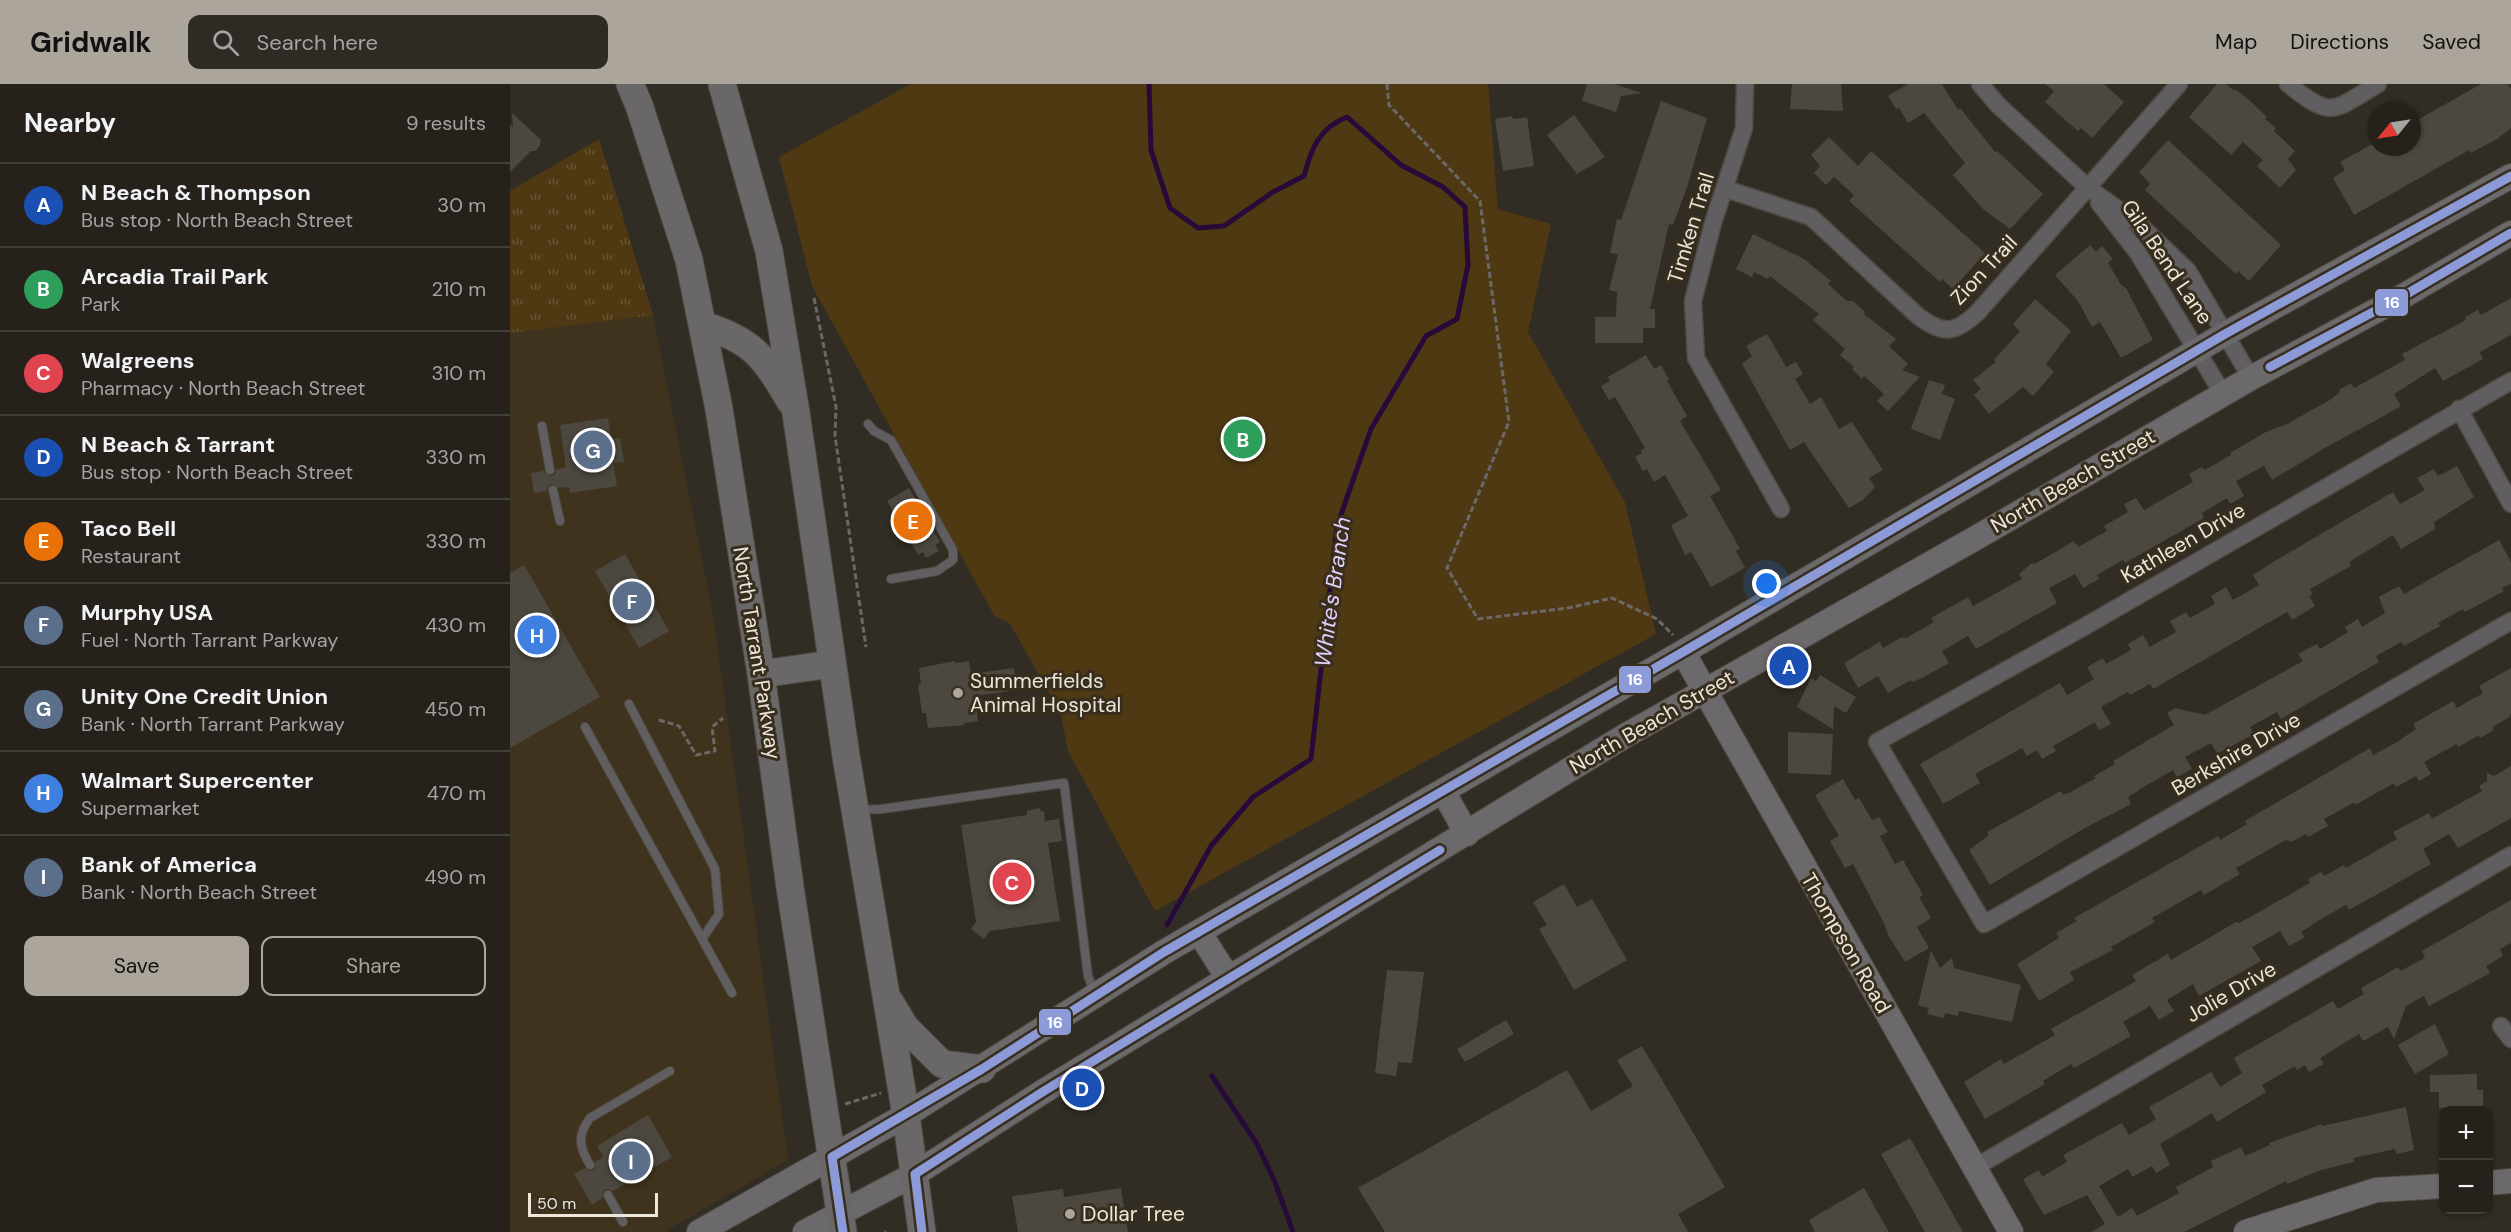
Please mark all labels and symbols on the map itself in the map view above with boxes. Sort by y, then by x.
north arrow [2367,102,2421,156]
street label: Timken Trail [1661,169,1721,287]
street label: Gila Bend Lane [2115,194,2219,330]
street label: Zion Trail [1944,229,2024,311]
line badge: 16 [2374,288,2409,317]
text: 16 [2384,292,2400,313]
pin: B [1224,416,1262,462]
street label: North Beach Street [1986,422,2160,540]
pin: G [574,428,613,472]
street label: Kathleen Drive [2116,496,2250,590]
pin: E [894,498,932,544]
water label: White's Branch [1308,515,1357,669]
street label: North Tarrant Parkway [726,545,788,762]
your location [1752,569,1781,598]
pin: F [612,578,652,624]
pin: H [518,612,556,658]
pin: A [1770,644,1808,688]
street label: North Beach Street [1565,663,1739,781]
line badge: 16 [1618,665,1652,694]
place label: Summerfields Animal Hospital [970,667,1121,719]
text: 16 [1627,669,1643,690]
marker: Summerfields Animal Hospital [951,686,965,700]
street label: Berkshire Drive [2166,706,2306,802]
pin: C [992,860,1032,904]
street label: Thompson Road [1794,868,1898,1018]
street label: Jolie Drive [2181,955,2281,1029]
line badge: 16 [1038,1008,1072,1036]
text: 16 [1047,1012,1063,1033]
pin: D [1062,1066,1102,1110]
pin: I [612,1138,650,1184]
scale bar [528,1190,658,1218]
place label: Dollar Tree [1082,1200,1185,1228]
marker: Dollar Tree [1063,1207,1077,1221]

